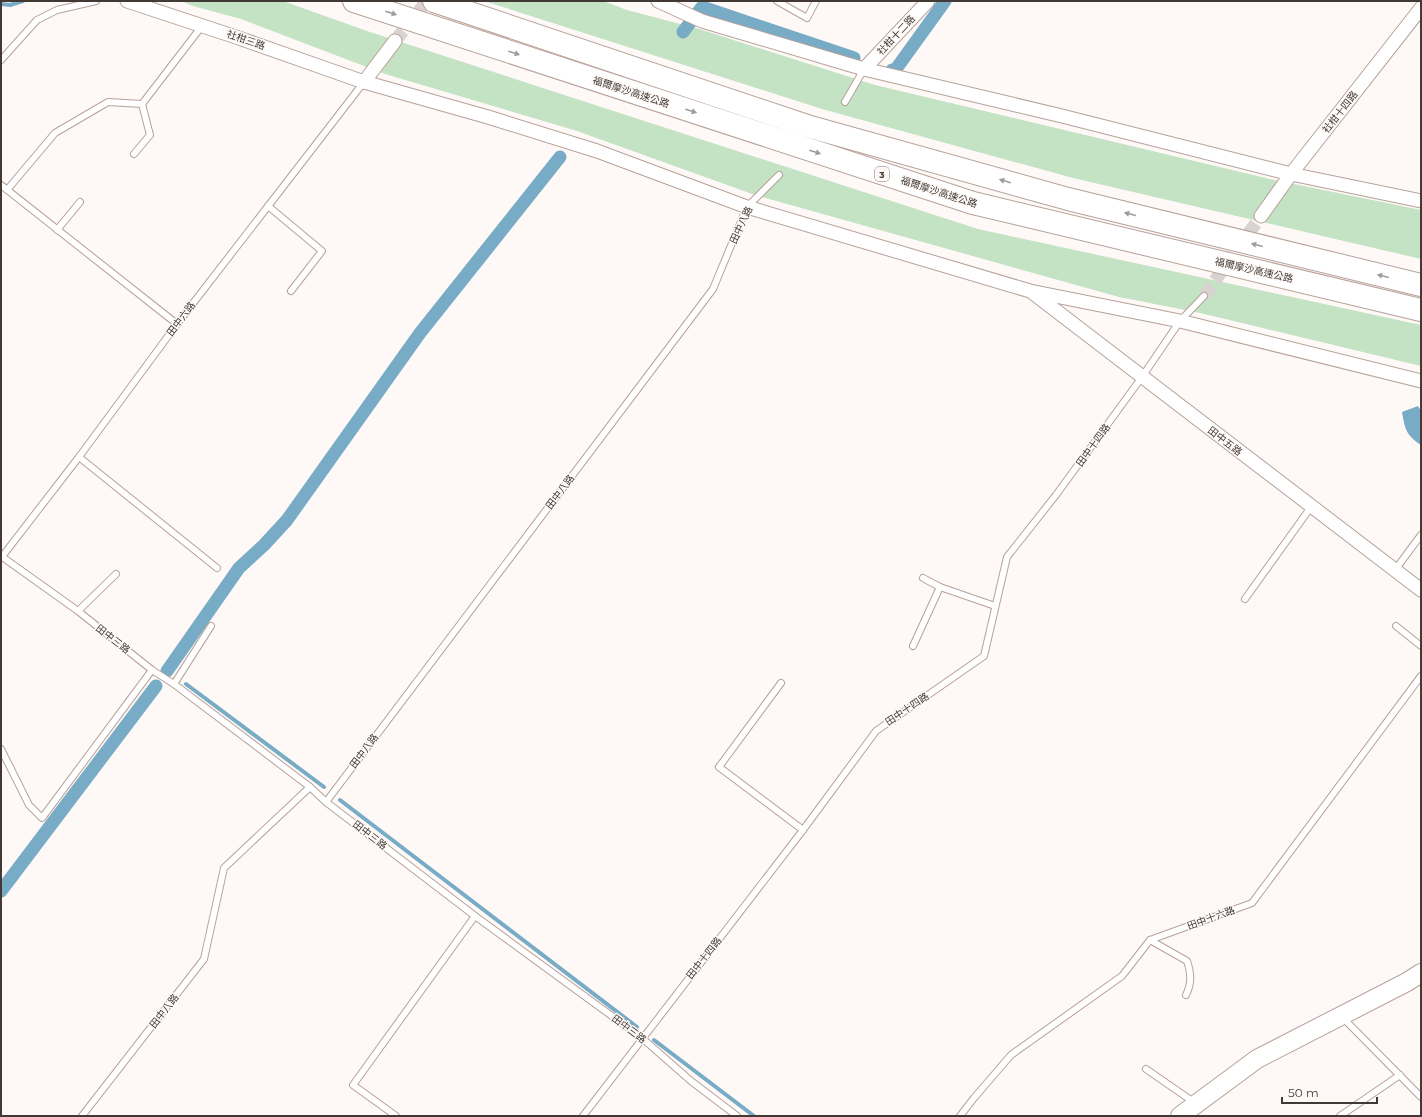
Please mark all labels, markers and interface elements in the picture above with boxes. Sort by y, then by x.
one-way arrow [385,10,397,16]
street label: 社柑十二路 [874,12,918,58]
street label: 社柑三路 [225,27,267,53]
one-way arrow [509,51,521,57]
street label: 福爾摩沙高速公路 [591,73,671,111]
street label: 社柑十四路 [1319,88,1361,136]
one-way arrow [685,108,697,114]
one-way arrow [809,149,821,155]
road number: 3 [875,167,889,181]
street label: 福爾摩沙高速公路 [899,173,979,211]
one-way arrow [998,178,1011,184]
street label: 田中八路 [727,204,755,246]
one-way arrow [1124,211,1137,217]
one-way arrow [1251,242,1263,248]
street label: 福爾摩沙高速公路 [1214,255,1294,285]
one-way arrow [1377,272,1389,278]
street label: 田中六路 [164,299,198,339]
street label: 田中十四路 [1073,421,1113,469]
street label: 田中五路 [1205,424,1245,458]
street label: 田中八路 [543,472,577,512]
street label: 田中三路 [93,622,133,656]
street label: 田中十四路 [883,690,931,728]
street label: 田中八路 [347,731,381,771]
street label: 田中三路 [350,818,390,852]
street label: 田中十六路 [1185,903,1237,933]
street label: 田中十四路 [683,934,725,982]
street label: 田中八路 [147,991,181,1031]
street label: 田中三路 [609,1012,649,1046]
scale bar [1282,1079,1377,1105]
text: 50 m [1288,1085,1319,1100]

